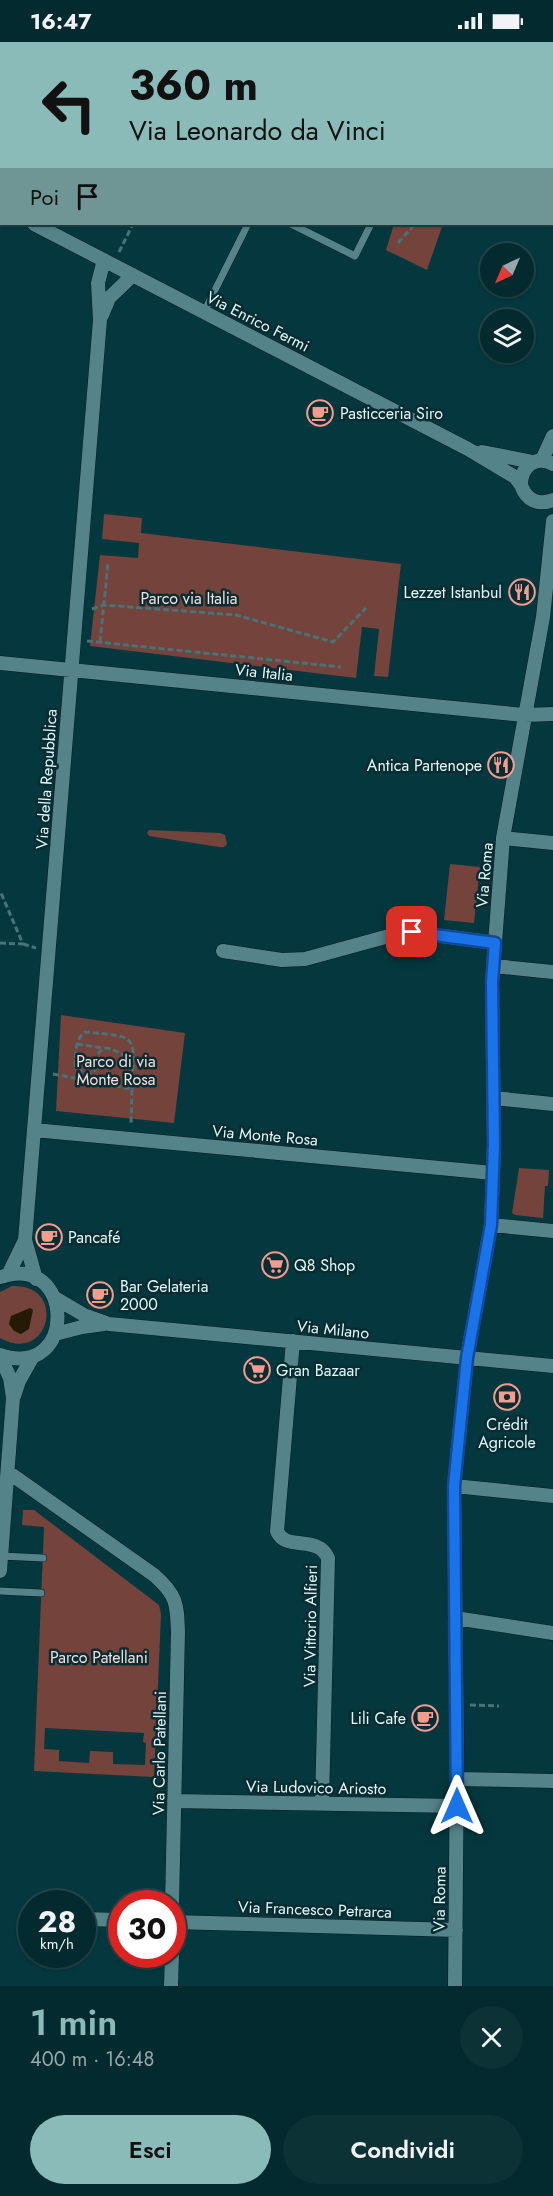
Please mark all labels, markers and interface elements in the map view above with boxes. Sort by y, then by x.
text: 16:47 [30,5,92,37]
text: 360 m [129,55,258,116]
icon: left [30,66,108,144]
text: Via Leonardo da Vinci [129,111,386,150]
icon: arrive [71,180,104,213]
text: Poi [30,181,59,213]
north arrow [480,243,534,297]
map controls [480,243,534,363]
street label: Via Enrico Fermi [202,286,313,357]
button: layers [480,309,534,363]
cafe icon: Pasticceria Siro [305,398,335,428]
place label: Pasticceria Siro [340,402,443,425]
restaurant icon: Lezzet Istanbul [507,577,537,607]
place label: Lezzet Istanbul [403,581,502,604]
park label: Parco via Italia [140,587,238,610]
street label: Via Italia [234,658,294,687]
street label: Via della Repubblica [30,708,63,850]
restaurant icon: Antica Partenope [486,750,516,780]
place label: Antica Partenope [367,754,482,777]
street label: Via Roma [470,842,499,908]
pin [386,906,437,957]
icon: arrive [395,915,428,948]
park label: Parco di via Monte Rosa [76,1050,156,1091]
street label: Via Monte Rosa [211,1119,319,1152]
cafe icon: Pancafé [34,1222,64,1252]
place label: Pancafé [68,1226,121,1249]
supermarket icon: Q8 Shop [260,1250,290,1280]
place label: Q8 Shop [294,1254,355,1277]
place label: Bar Gelateria 2000 [120,1275,208,1316]
cafe icon: Bar Gelateria 2000 [85,1280,115,1310]
street label: Via Milano [296,1314,371,1345]
supermarket icon: Gran Bazaar [242,1355,272,1385]
place label: Gran Bazaar [276,1359,360,1382]
bank icon: Crédit Agricole [492,1382,522,1412]
place label: Crédit Agricole [478,1413,536,1454]
street label: Via Vittorio Alfieri [298,1565,323,1687]
park label: Parco Patellani [50,1646,148,1669]
street label: Via Carlo Patellani [147,1691,172,1815]
cafe icon: Lili Cafe [410,1703,440,1733]
place label: Lili Cafe [351,1707,406,1730]
position arrow [425,1774,489,1838]
street label: Via Ludovico Ariosto [246,1775,387,1800]
street label: Via Roma [427,1866,452,1932]
speed limit sign: 30 [108,1890,186,1968]
street label: Via Francesco Petrarca [238,1895,392,1924]
text: 28 [38,1900,76,1943]
text: km/h [40,1933,74,1955]
text: 1 min [30,1996,117,2048]
button: close [460,2006,523,2069]
text: 400 m · 16:48 [30,2045,154,2074]
button: Esci [30,2115,271,2184]
button: Condividi [283,2115,523,2184]

